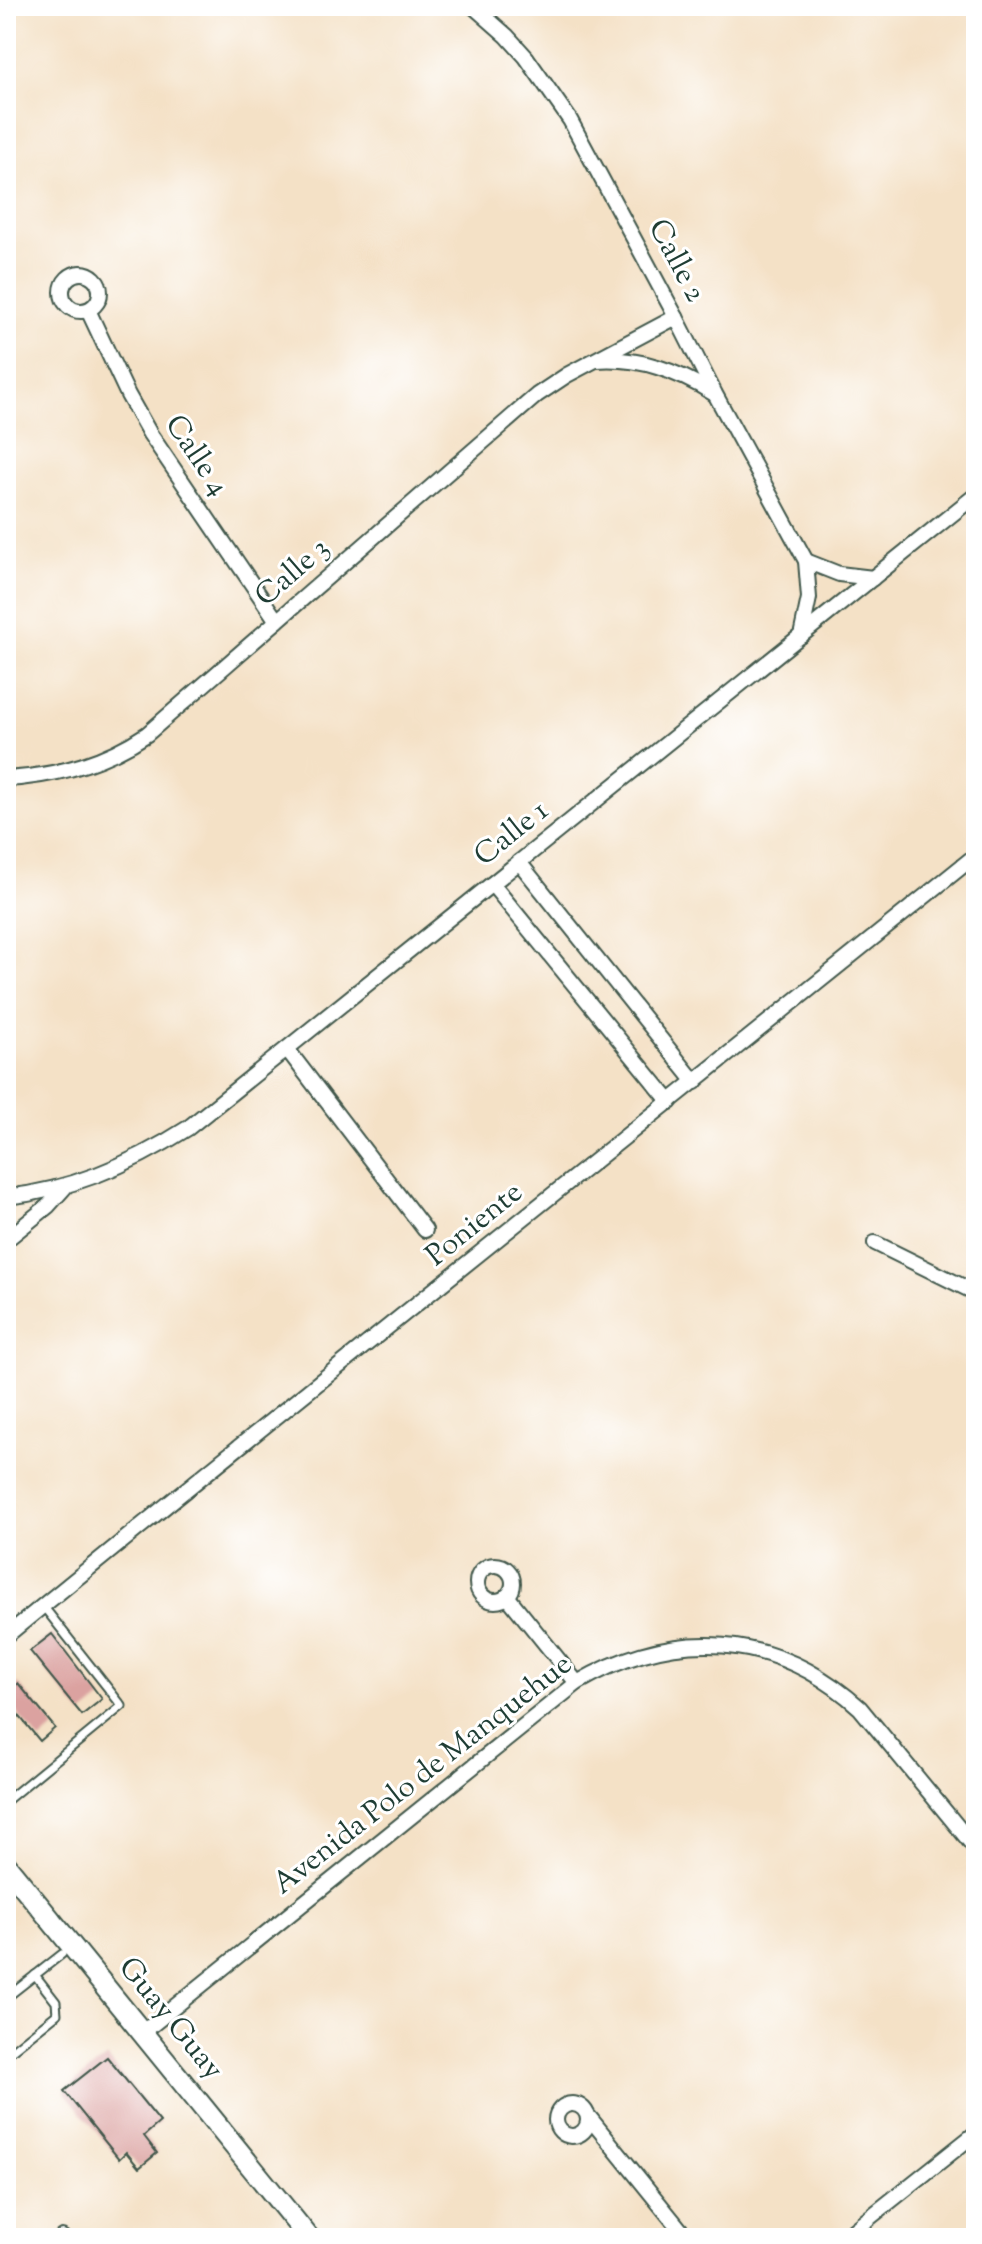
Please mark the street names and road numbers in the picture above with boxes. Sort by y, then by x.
street label: Calle 2 [636,212,716,310]
street label: Calle 4 [153,407,239,505]
street label: Calle 3 [246,528,340,618]
street label: Calle 1 [466,791,558,877]
street label: Poniente [417,1172,533,1278]
street label: Avenida Polo de Manquehue [264,1644,582,1906]
street label: Guay Guay [107,1948,233,2090]

